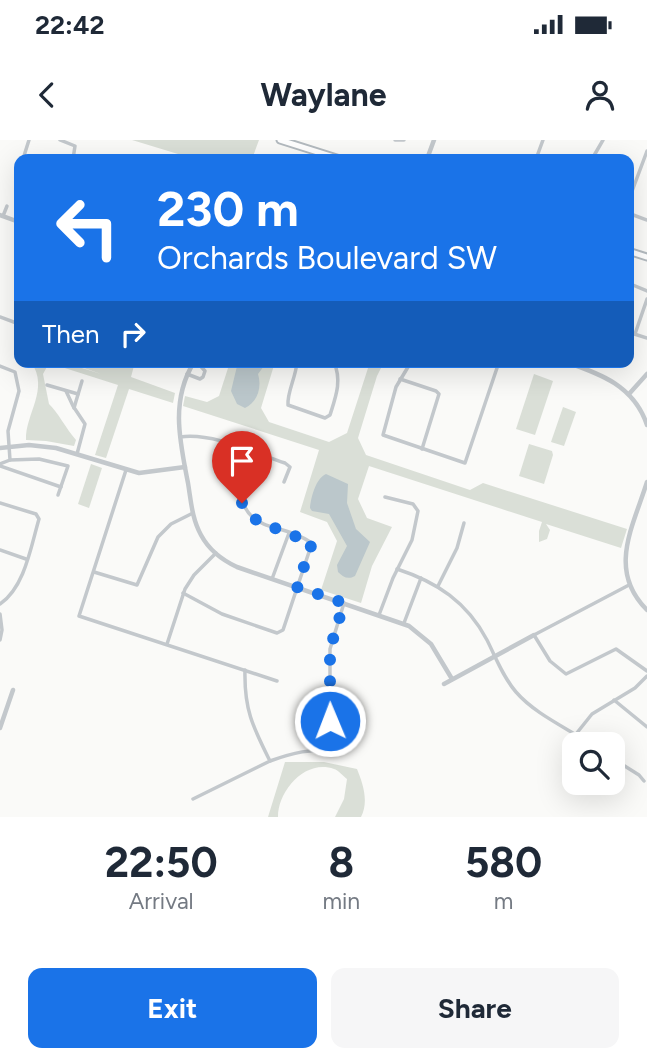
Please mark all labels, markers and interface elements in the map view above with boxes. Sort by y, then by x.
text: 22:42 [35,9,104,41]
icon: back [28,76,66,114]
text: Waylane [260,76,387,114]
icon: person [581,76,619,114]
text: 230 m [157,179,299,238]
icon: left [42,182,133,273]
text: Orchards Boulevard SW [157,239,497,277]
icon: right [114,315,152,353]
text: Then [42,318,100,350]
pin [212,431,272,503]
icon: arrive [223,442,261,480]
position arrow [293,684,367,758]
map controls [562,732,625,795]
button: search [562,732,625,795]
text: 22:50 [105,837,218,888]
text: 8 [328,837,354,888]
text: 580 [465,837,542,888]
text: Arrival [129,887,194,915]
text: min [322,887,360,915]
text: m [494,887,513,915]
button: Exit [28,968,317,1048]
button: Share [331,968,619,1048]

